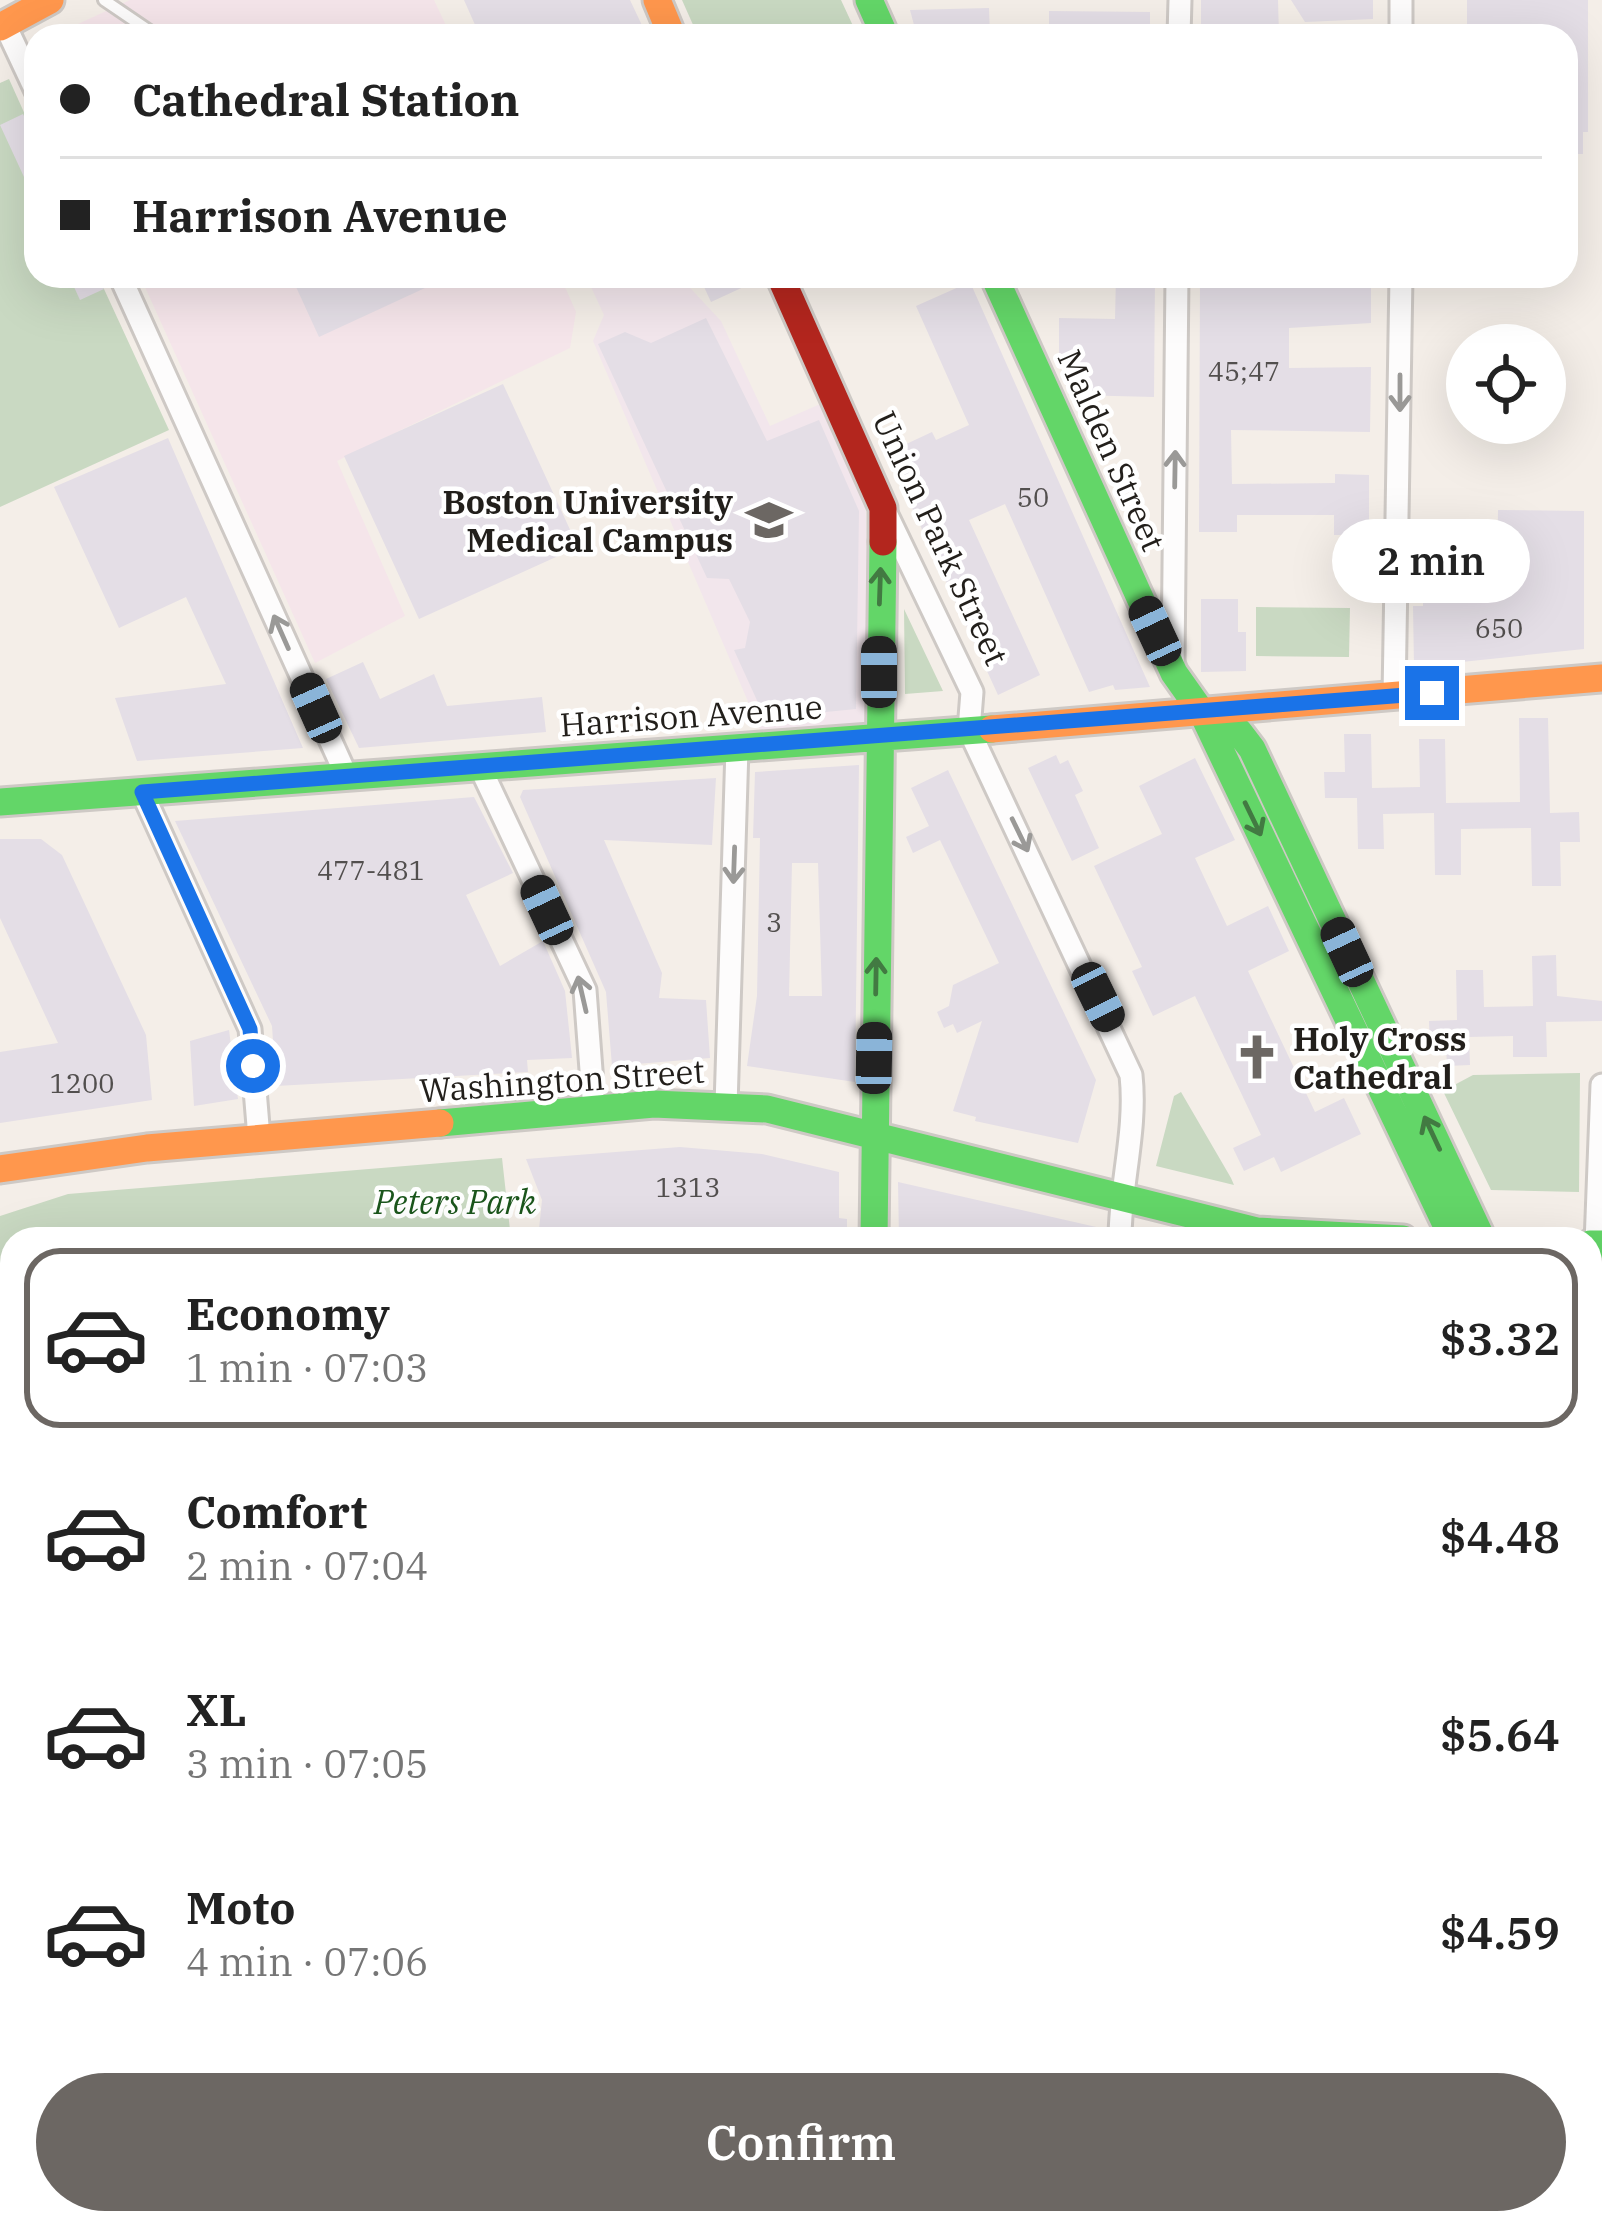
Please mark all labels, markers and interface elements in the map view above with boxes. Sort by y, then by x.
text: Cathedral Station [132,70,520,128]
text: Harrison Avenue [132,186,508,244]
map controls [1446,324,1566,444]
button: locate [1446,324,1566,444]
street label: Malden Street [1048,343,1176,557]
house number: 45;47 [1208,353,1280,388]
one-way arrow [1389,373,1411,412]
street label: Union Park Street [863,404,1019,672]
one-way arrow [1163,450,1186,489]
house number: 50 [1017,479,1049,514]
place label: Boston University Medical Campus [443,480,733,561]
school or university icon: Boston University Medical Campus [744,495,794,545]
callout: 2 min [1333,519,1531,603]
text: 2 min [1377,535,1485,586]
one-way arrow [869,567,892,606]
car [1123,591,1187,671]
house number: 650 [1475,610,1523,645]
one-way arrow [269,615,291,651]
car [861,636,897,708]
route end [1405,666,1459,720]
car [285,668,347,748]
street label: Harrison Avenue [558,684,824,746]
one-way arrow [1243,801,1266,836]
one-way arrow [1010,816,1032,852]
one-way arrow [722,845,745,884]
house number: 477-481 [317,852,425,887]
car [515,870,579,950]
house number: 3 [766,904,782,939]
car [1315,912,1379,992]
one-way arrow [865,957,887,996]
car [1066,957,1130,1037]
one-way arrow [570,976,592,1014]
place label: Holy Cross Cathedral [1293,1017,1467,1098]
car [855,1022,893,1094]
church icon: Holy Cross Cathedral [1232,1032,1282,1082]
route start [226,1039,280,1093]
street label: Washington Street [418,1049,706,1111]
house number: 1200 [50,1065,114,1100]
one-way arrow [1420,1116,1442,1152]
house number: 1313 [656,1169,720,1204]
park label: Peters Park [373,1180,537,1223]
icon: car [42,1284,150,1392]
text: Economy [186,1284,390,1342]
text: $3.32 [1440,1309,1560,1367]
text: 1 min · 07:03 [186,1342,428,1393]
icon: car [42,1482,150,1590]
text: Comfort [186,1482,367,1540]
text: $4.48 [1440,1507,1560,1565]
text: 2 min · 07:04 [186,1540,428,1591]
icon: car [42,1680,150,1788]
text: XL [186,1680,247,1738]
text: $5.64 [1440,1705,1560,1763]
text: 3 min · 07:05 [186,1738,428,1789]
icon: car [42,1878,150,1986]
text: Moto [186,1878,296,1936]
text: $4.59 [1440,1903,1560,1961]
text: 4 min · 07:06 [186,1936,428,1987]
button: Confirm [36,2073,1566,2211]

